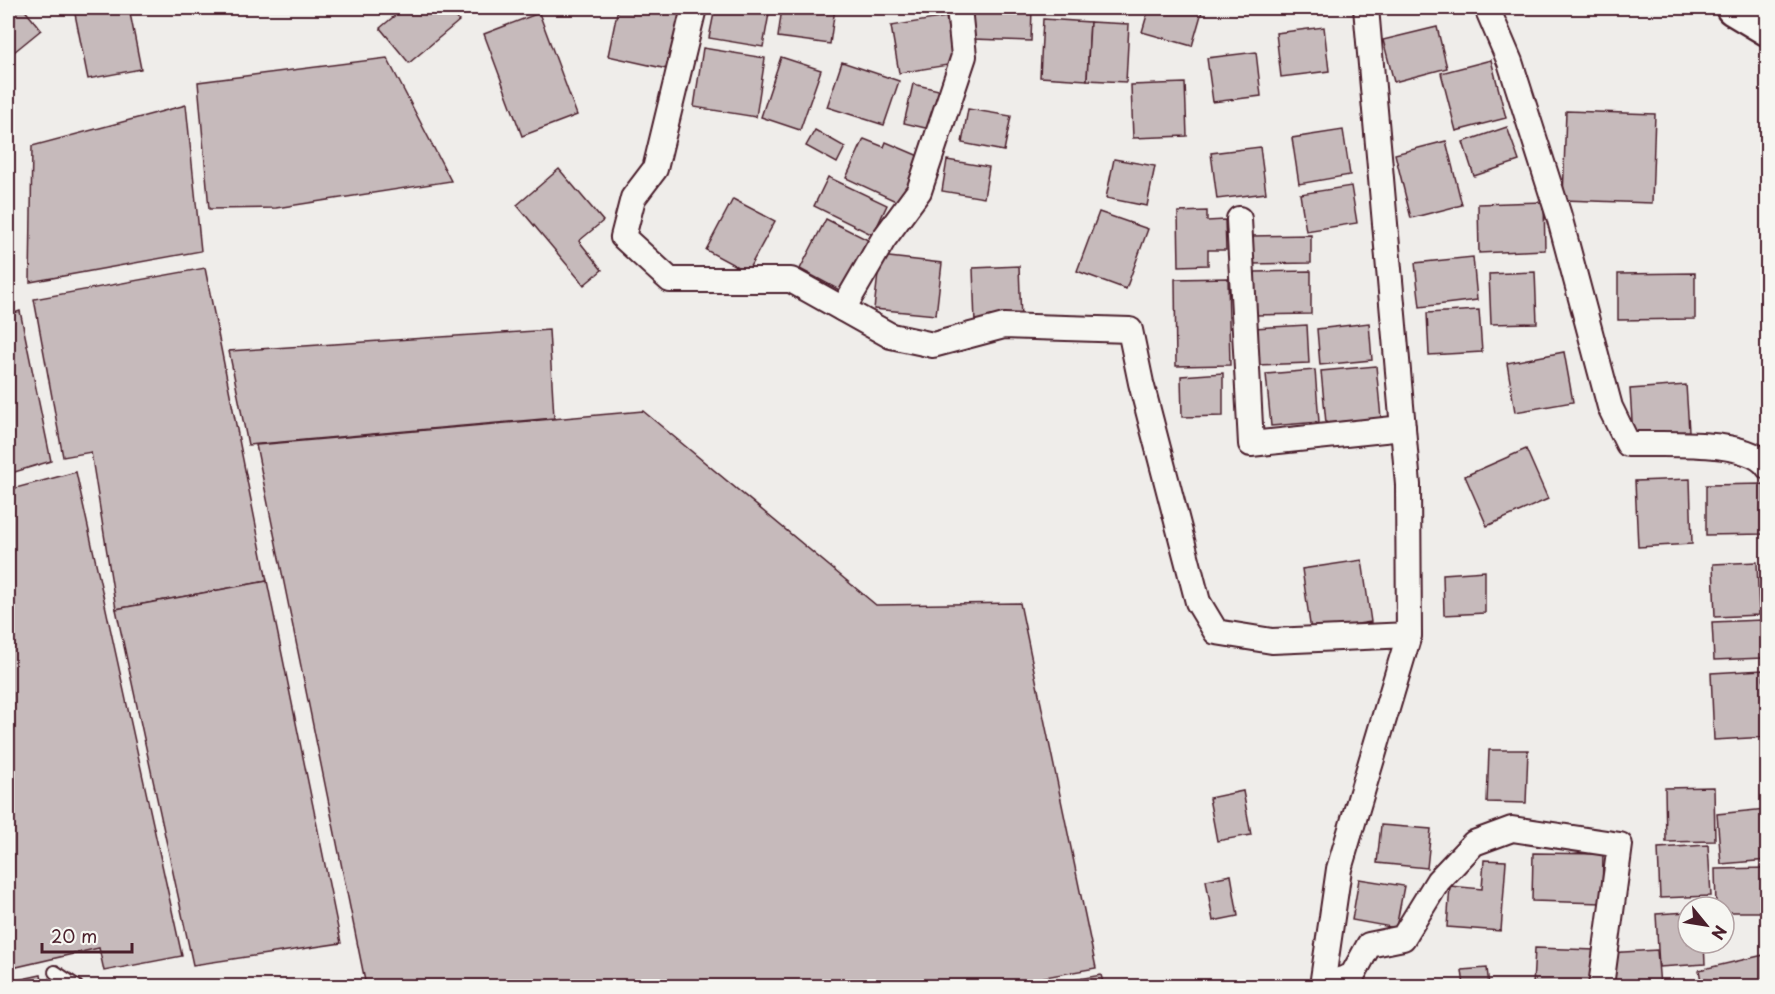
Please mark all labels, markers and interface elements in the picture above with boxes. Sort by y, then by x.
north arrow [1676,895,1736,955]
scale bar [42,916,132,954]
text: 20 m [51,922,97,949]
text: N [1706,922,1733,944]

